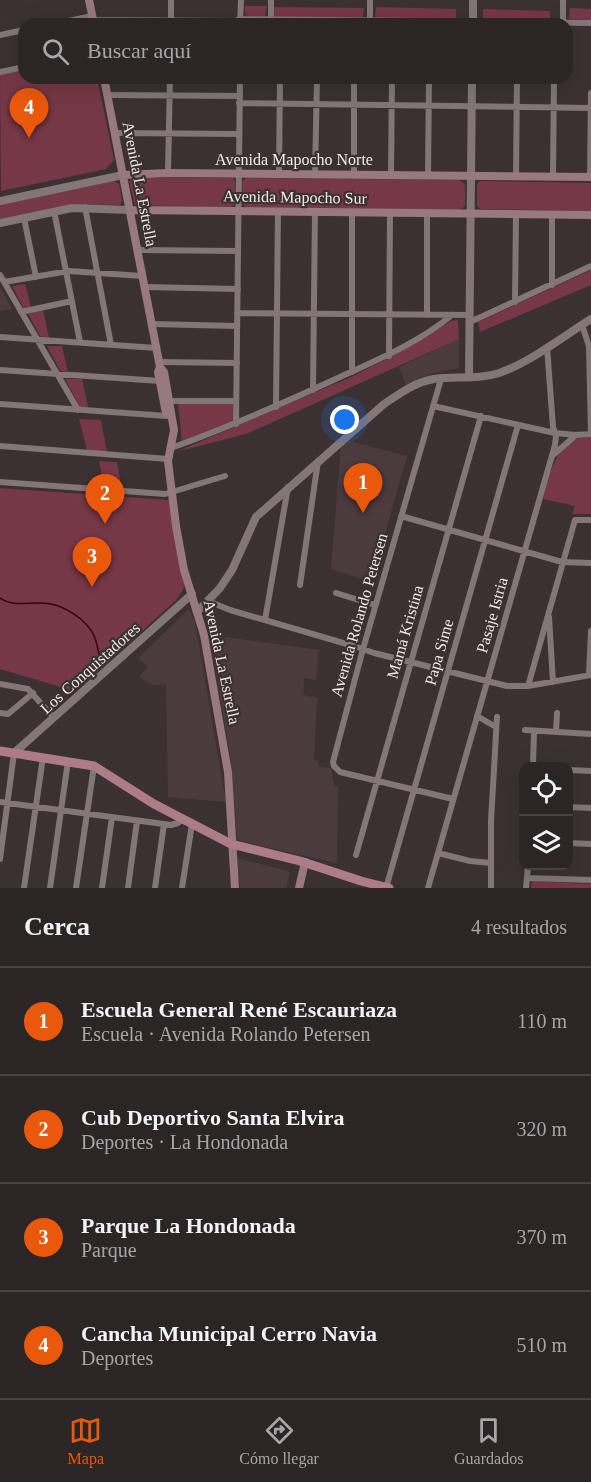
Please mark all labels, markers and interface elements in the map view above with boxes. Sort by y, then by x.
search box [18,18,573,84]
icon: search [39,35,72,68]
text: Buscar aquí [87,38,191,63]
pin: 4 [9,88,48,138]
street label: Avenida La Estrella [120,120,160,248]
street label: Avenida Mapocho Norte [215,151,373,169]
street label: Avenida Mapocho Sur [223,187,368,208]
your location [330,405,359,434]
pin: 1 [344,464,382,513]
pin: 2 [86,474,124,524]
street label: Avenida Rolando Petersen [327,531,391,699]
pin: 3 [72,538,112,587]
street label: Pasaje Istria [473,575,512,655]
street label: Mamá Kristina [384,583,426,681]
street label: Avenida La Estrella [201,598,243,726]
street label: Papa Sime [421,617,458,687]
street label: Los Conquistadores [37,619,144,718]
map controls [519,762,573,870]
button: locate [519,762,573,816]
button: layers [519,816,573,870]
text: Cerca [24,912,90,941]
text: 4 resultados [471,916,567,938]
text: Escuela General René Escauriaza [81,997,397,1022]
text: 1 [39,1010,49,1032]
text: 110 m [517,1010,567,1032]
text: Escuela · Avenida Rolando Petersen [81,1023,371,1045]
text: Cub Deportivo Santa Elvira [81,1105,344,1130]
text: 2 [39,1118,49,1140]
text: 320 m [516,1118,567,1140]
text: Deportes · La Hondonada [81,1131,288,1153]
text: Parque La Hondonada [81,1213,296,1238]
text: 3 [39,1226,49,1248]
text: 370 m [516,1226,567,1248]
text: Parque [81,1239,137,1261]
text: Cancha Municipal Cerro Navia [81,1321,377,1346]
text: 4 [39,1334,49,1356]
text: 510 m [516,1334,567,1356]
text: Deportes [81,1347,153,1369]
tab: Mapa [68,1414,104,1468]
tab: Cómo llegar [239,1414,319,1468]
tab: Guardados [454,1414,523,1468]

